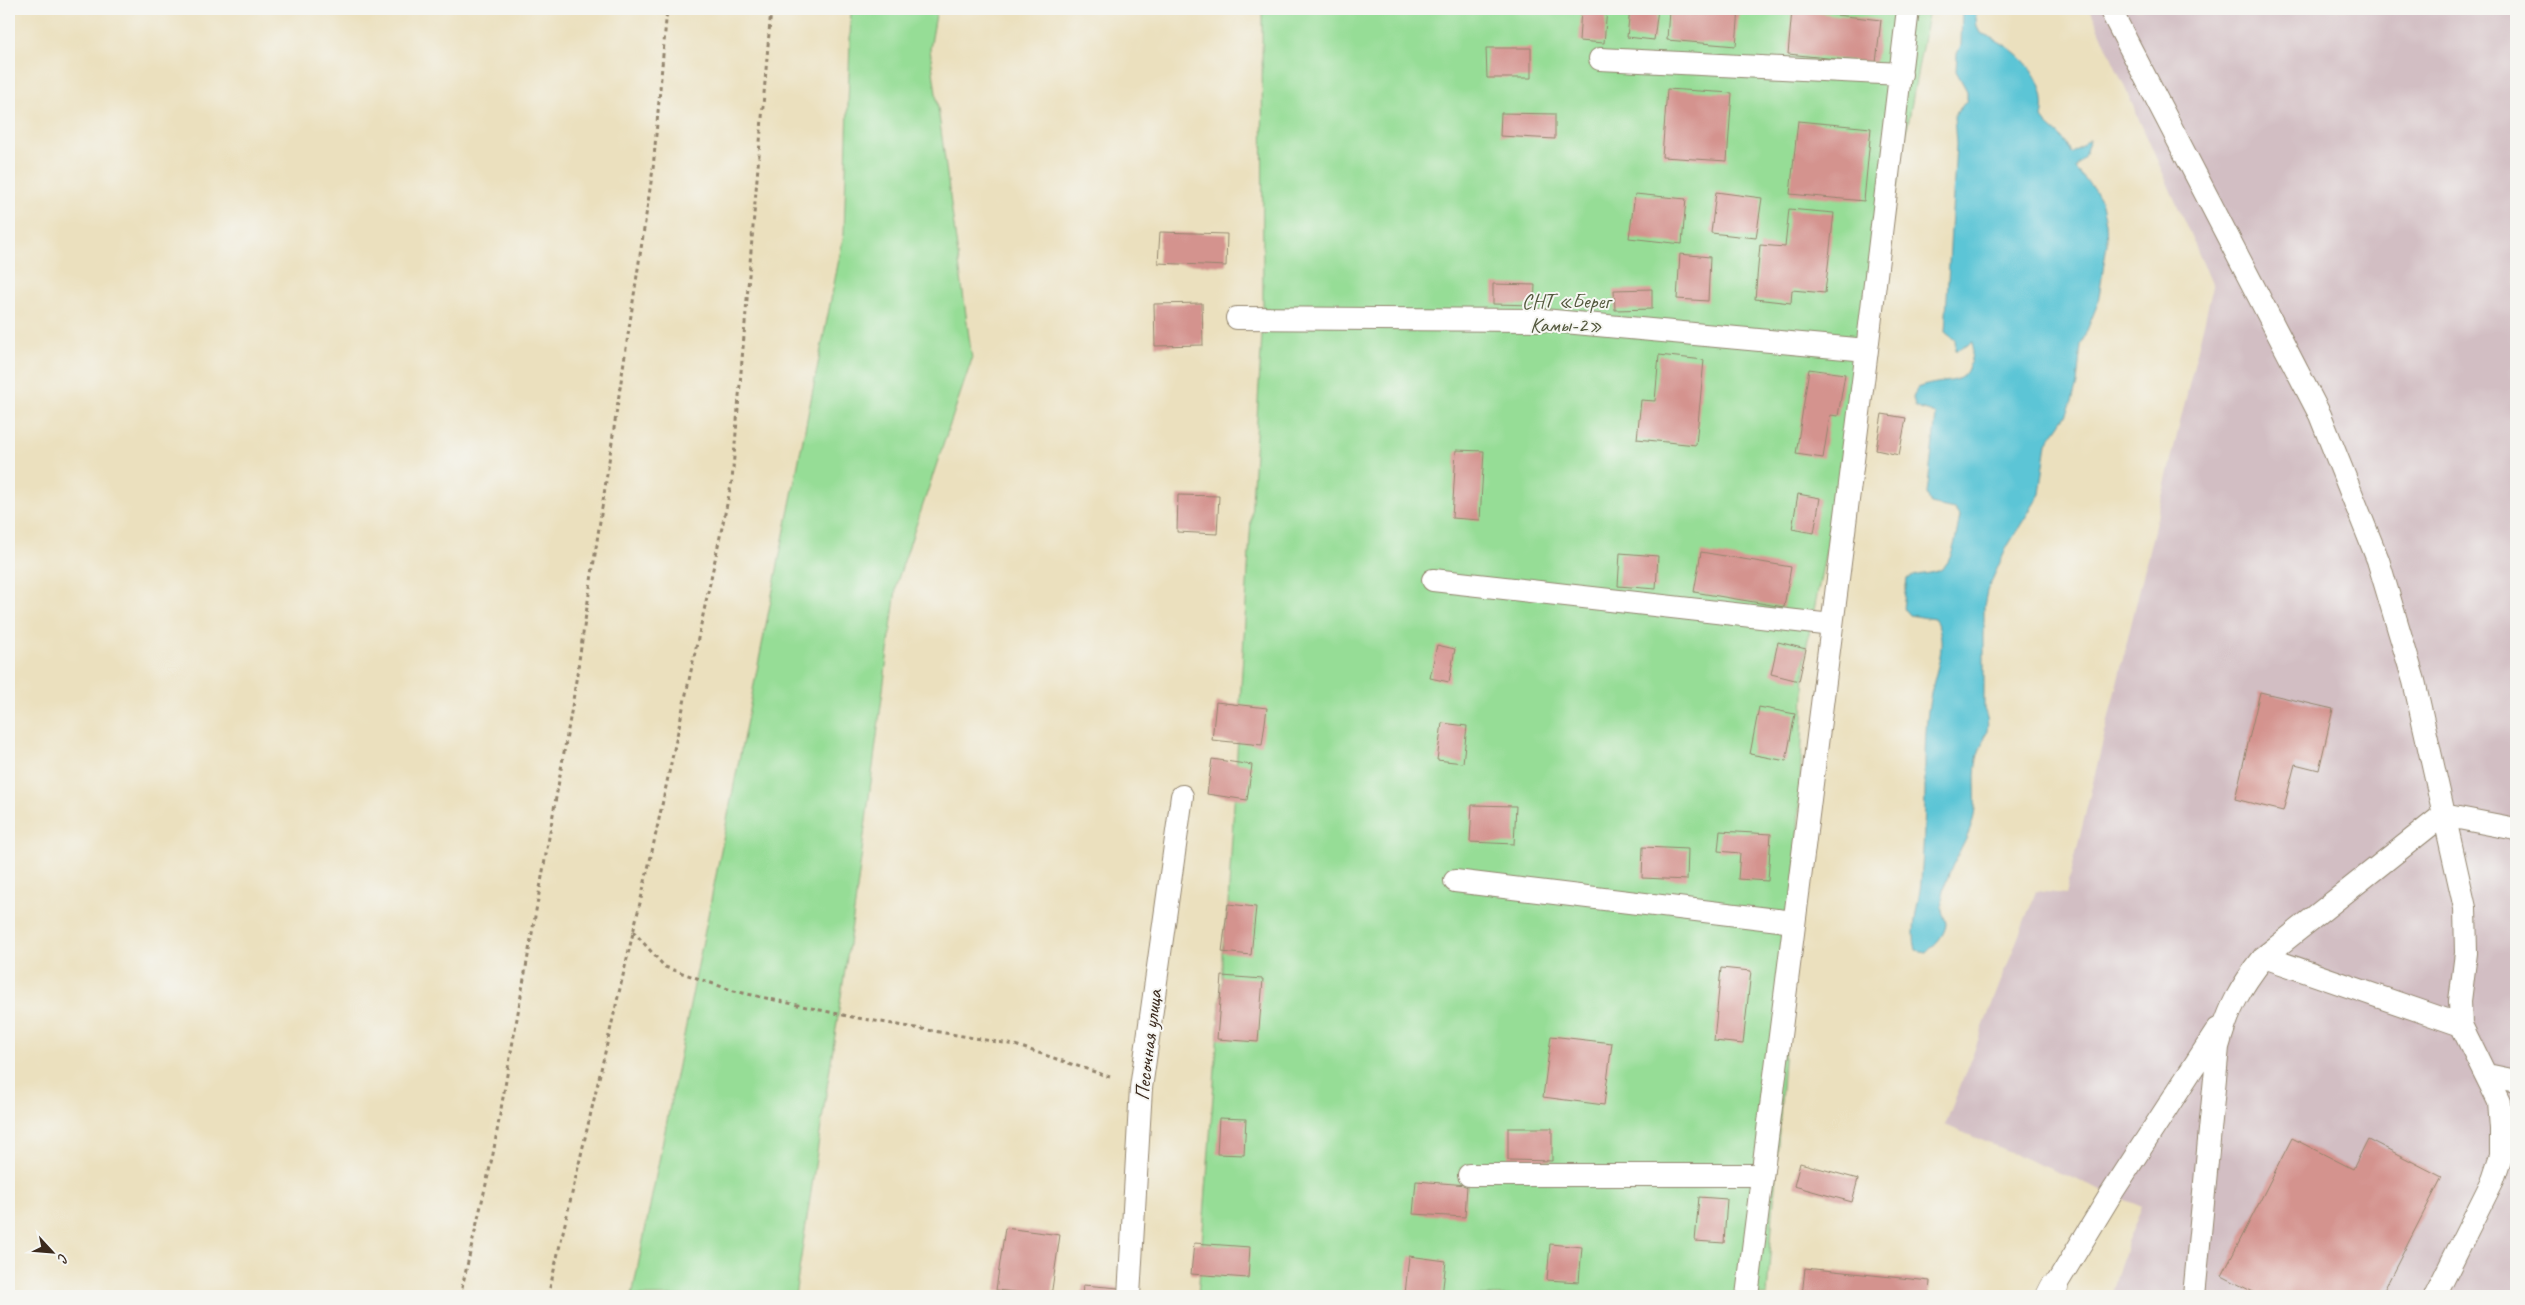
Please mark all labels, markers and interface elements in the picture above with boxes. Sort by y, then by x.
park label: СНТ «Берег Камы-2» [1522,288,1613,338]
street label: Песочная улица [1128,986,1168,1102]
north arrow [28,1228,78,1278]
text: С [53,1251,72,1266]

